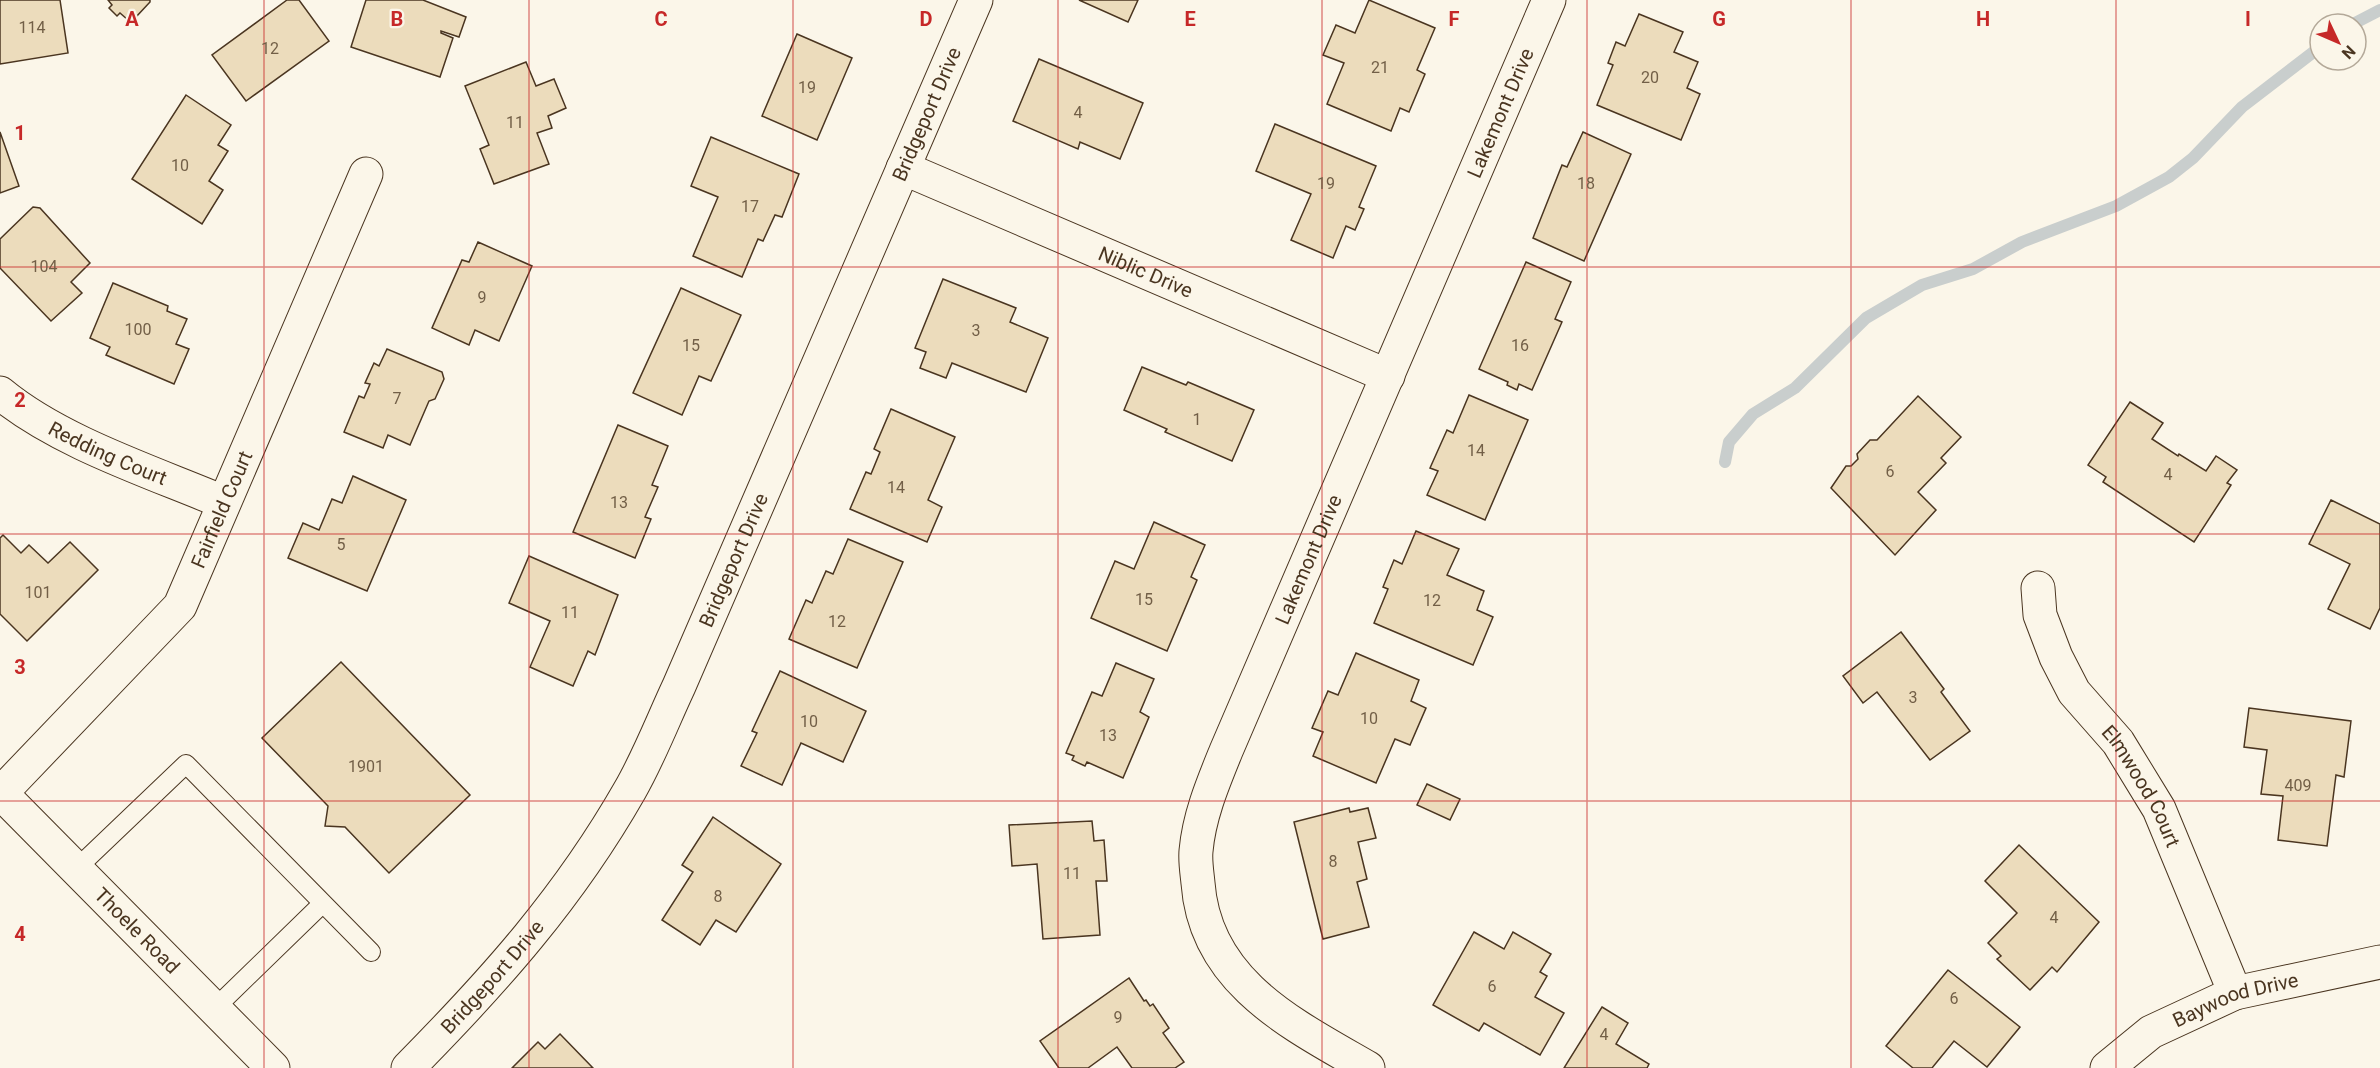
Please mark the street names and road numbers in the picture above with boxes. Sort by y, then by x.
street label: Bridgeport Drive [887,43,966,185]
street label: Lakemont Drive [1462,44,1539,181]
street label: Niblic Drive [1095,241,1197,303]
street label: Redding Court [44,416,170,490]
street label: Fairfield Court [186,447,257,572]
street label: Bridgeport Drive [694,489,773,631]
street label: Lakemont Drive [1270,491,1347,628]
street label: Elmwood Court [2097,720,2185,851]
street label: Thoele Road [89,883,185,979]
street label: Bridgeport Drive [436,915,549,1039]
street label: Baywood Drive [2169,968,2300,1032]

